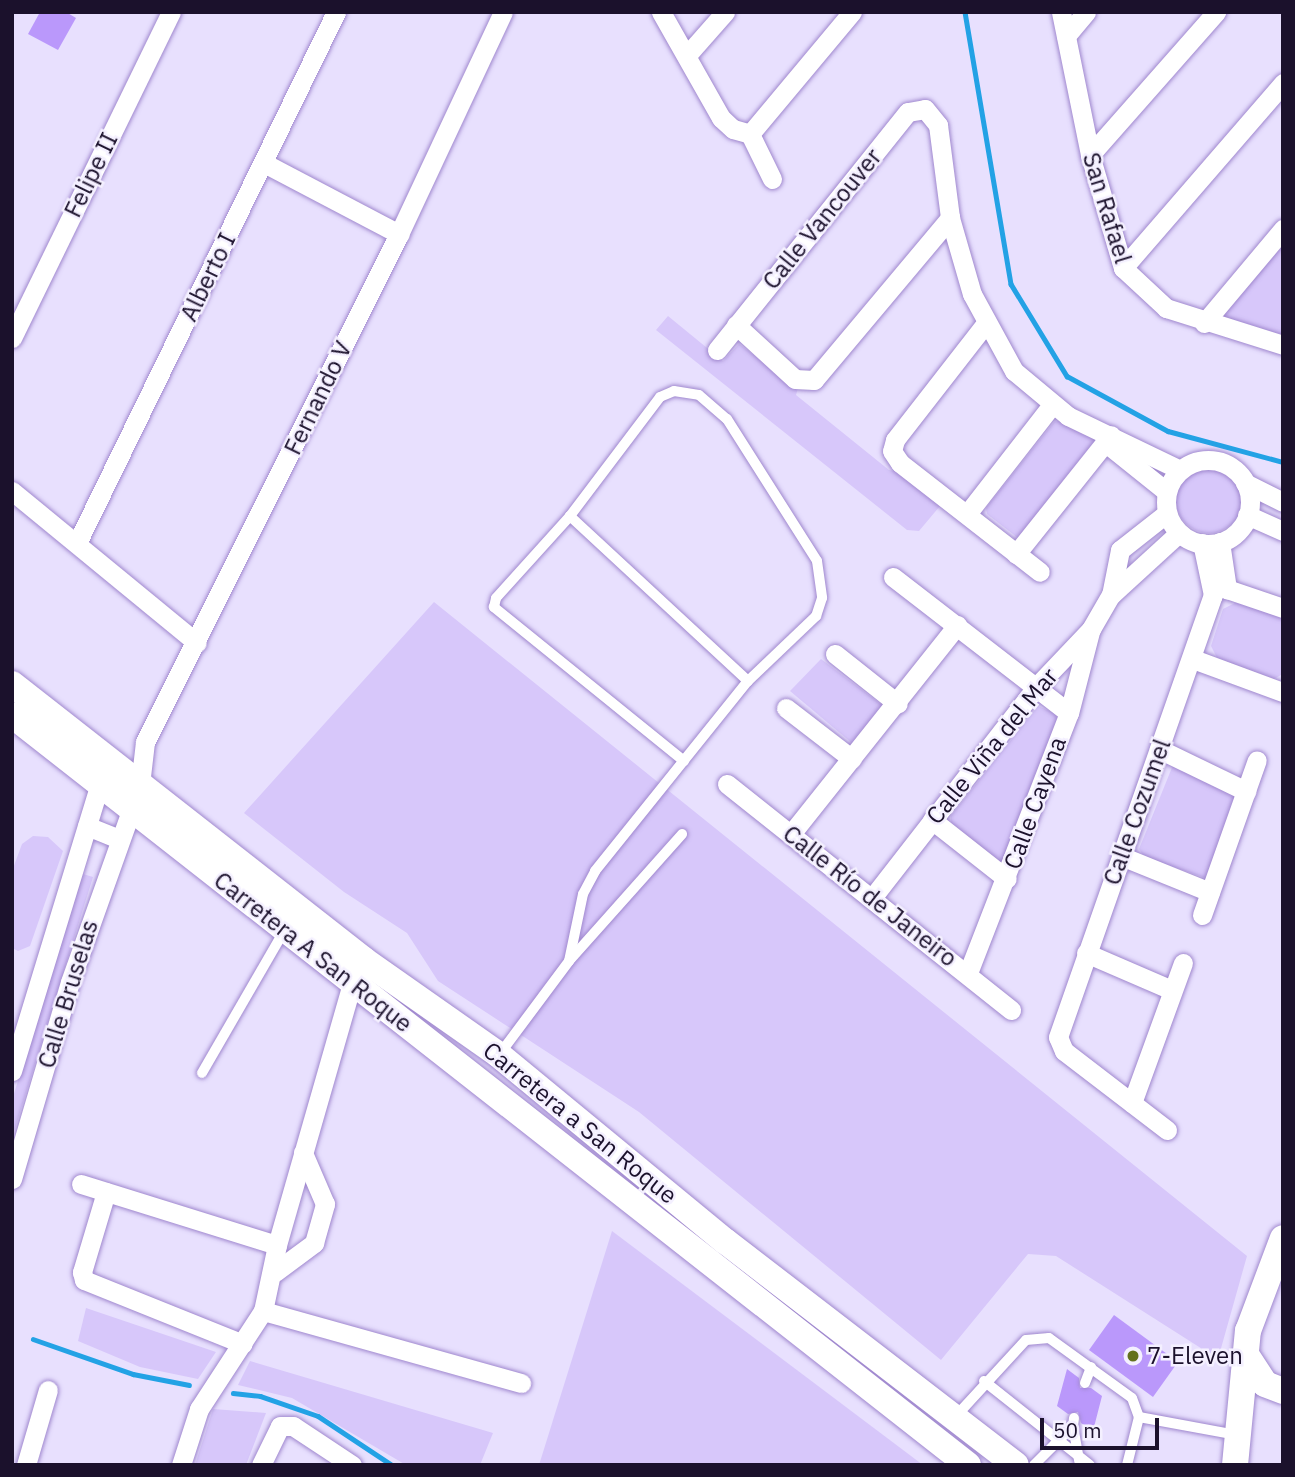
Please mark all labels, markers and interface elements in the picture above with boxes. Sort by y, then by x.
street label: Felipe II [58,128,124,222]
street label: Calle Vancouver [757,143,887,295]
street label: San Rafael [1077,149,1137,267]
street label: Alberto I [174,228,242,326]
street label: Fernando V [278,337,358,459]
street label: Calle Viña del Mar [920,662,1064,830]
street label: Calle Cayena [998,733,1072,873]
street label: Calle Cozumel [1097,735,1177,889]
street label: Calle Río de Janeiro [777,819,963,973]
street label: Carretera A San Roque [208,866,418,1038]
street label: Calle Bruselas [32,916,104,1072]
street label: Carretera a San Roque [477,1036,683,1210]
place label: 7-Eleven [1147,1342,1243,1370]
marker: 7-Eleven [1125,1348,1141,1364]
scale bar [1043,1404,1162,1448]
text: 50 m [1053,1416,1102,1444]

